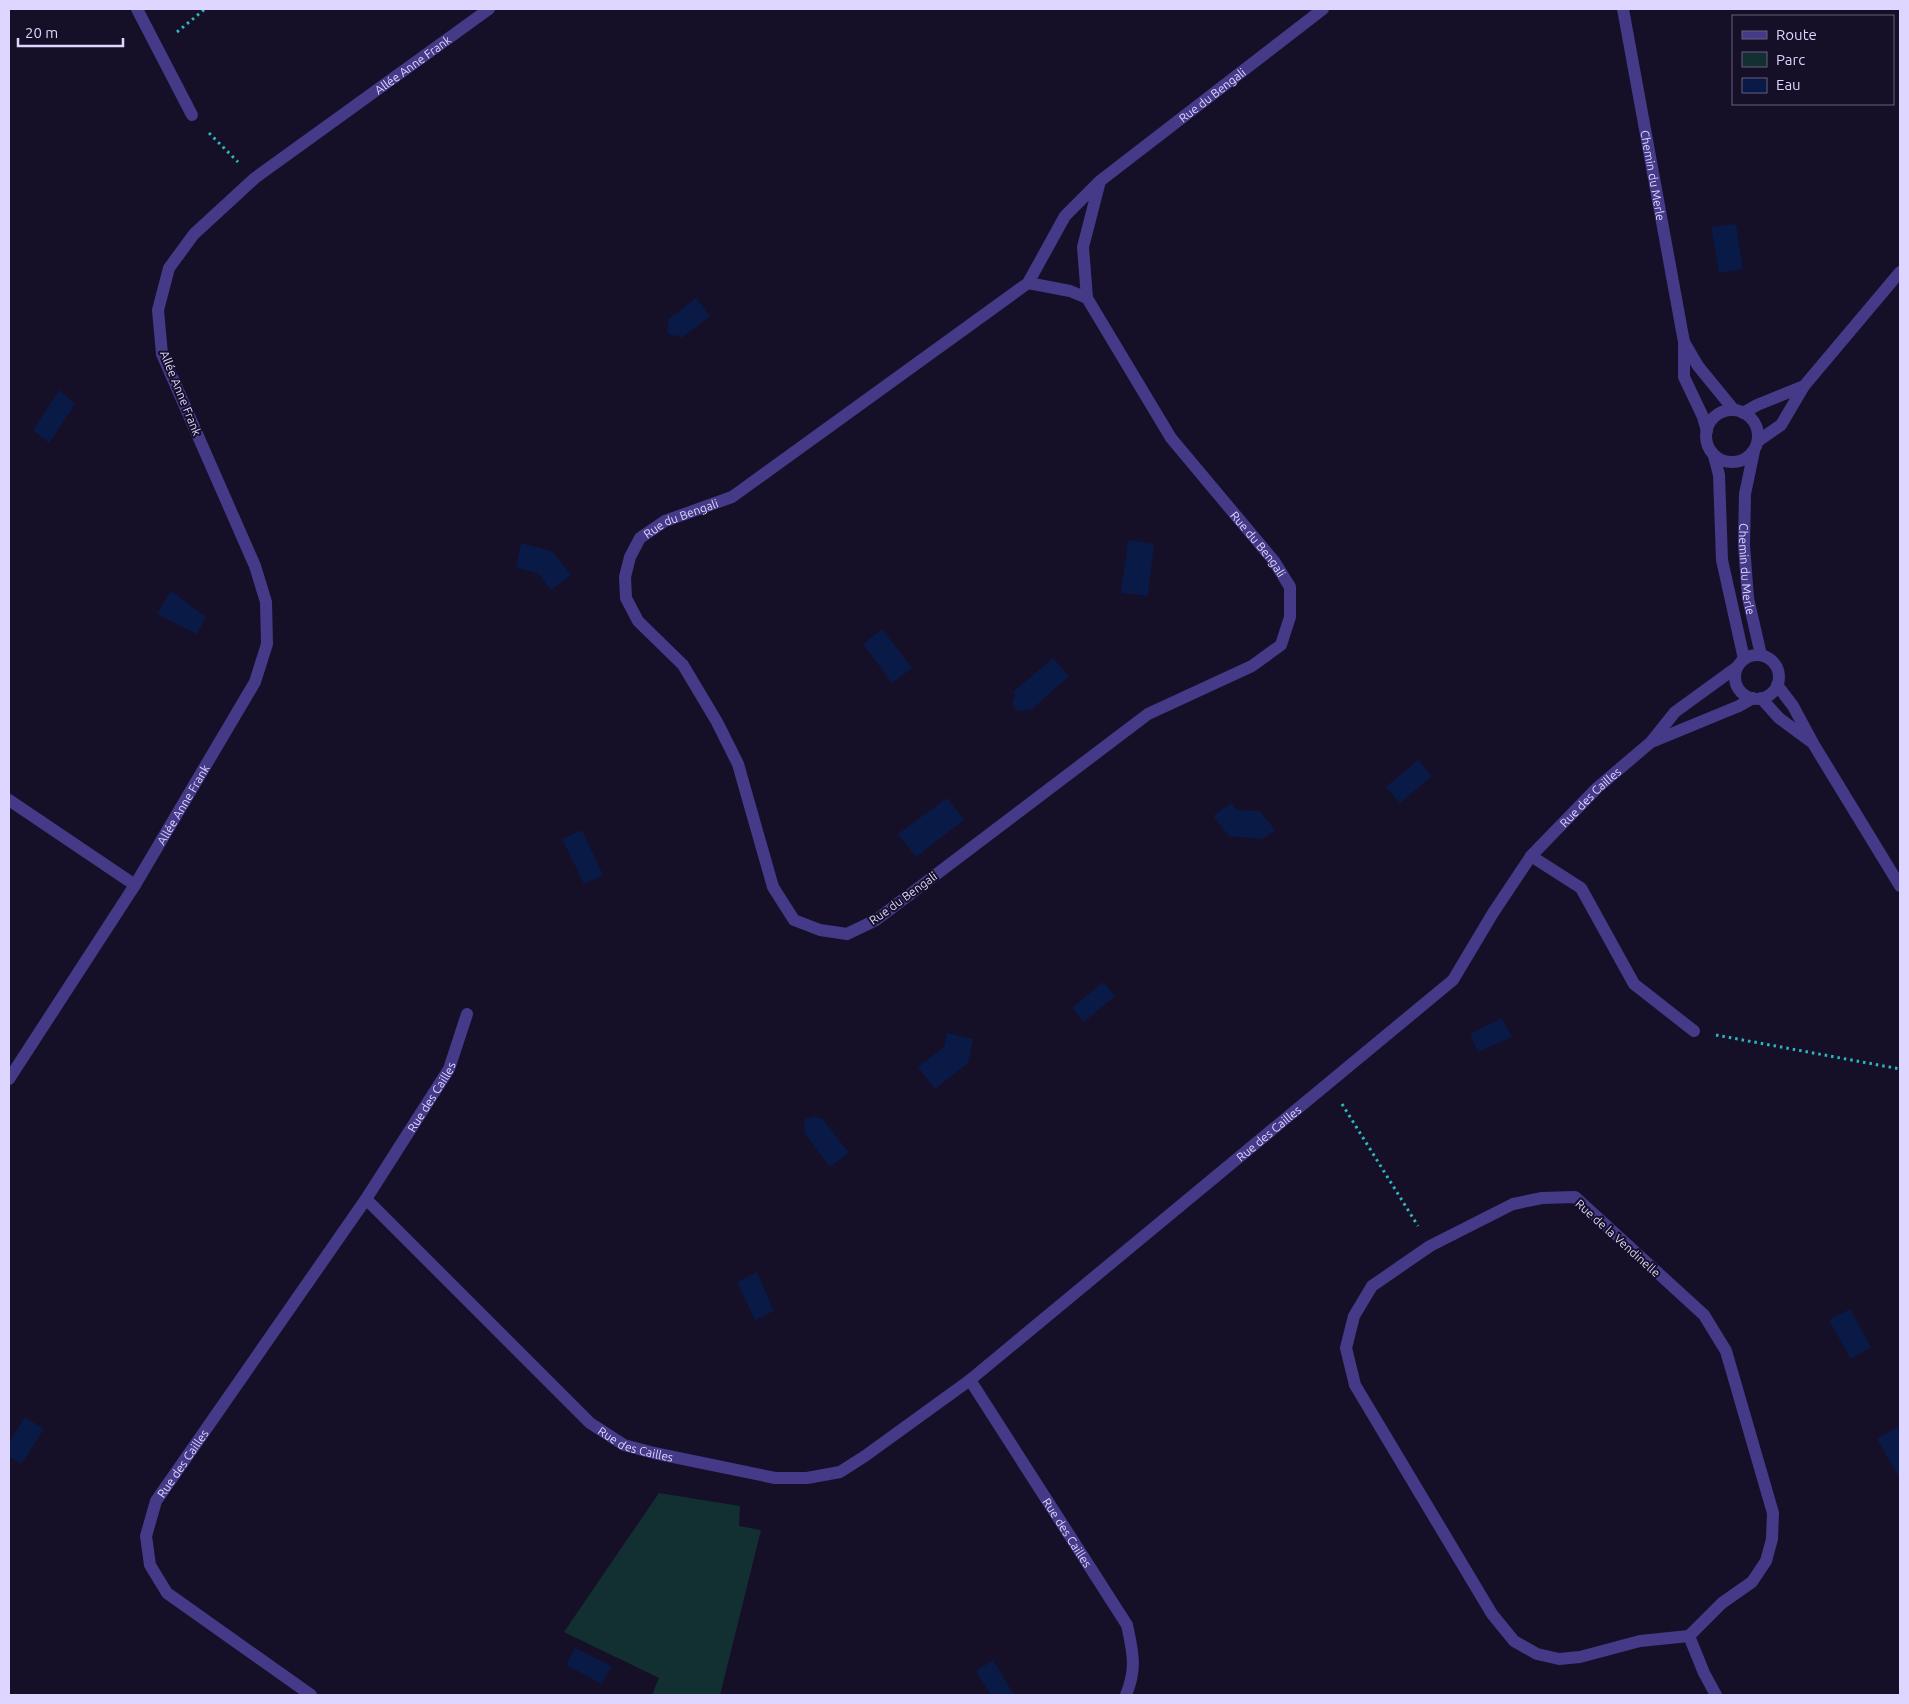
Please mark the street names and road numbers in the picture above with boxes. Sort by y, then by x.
street label: Allée Anne Frank [372,32,453,96]
street label: Rue du Bengali [1176,65,1248,125]
street label: Chemin du Merle [1639,129,1668,222]
street label: Allée Anne Frank [158,349,204,437]
street label: Rue du Bengali [641,496,720,540]
street label: Rue du Bengali [1228,508,1289,579]
street label: Chemin du Merle [1737,523,1758,616]
street label: Allée Anne Frank [154,762,211,847]
street label: Rue des Cailles [1557,764,1623,829]
street label: Rue du Bengali [867,869,939,927]
street label: Rue des Cailles [404,1060,457,1134]
street label: Rue des Cailles [1233,1102,1303,1163]
street label: Rue de la Vendinelle [1573,1197,1663,1279]
street label: Rue des Cailles [596,1424,675,1463]
street label: Rue des Cailles [154,1427,210,1500]
street label: Rue des Cailles [1041,1495,1095,1570]

